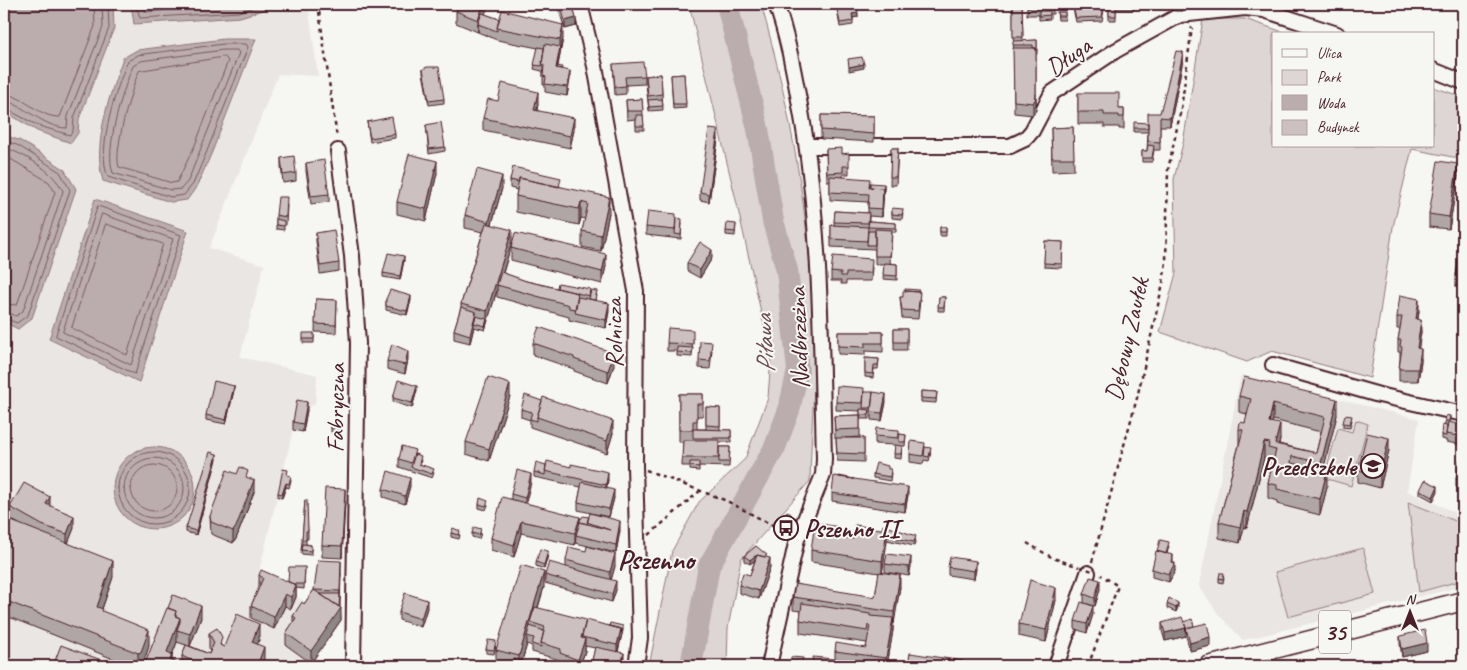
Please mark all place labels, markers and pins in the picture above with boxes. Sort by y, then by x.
place label: Przedszkole [1261,451,1358,483]
school or university icon: Przedszkole [1360,453,1386,479]
place label: Pszenno II [804,513,904,545]
bus stop icon: Pszenno II [773,515,799,541]

